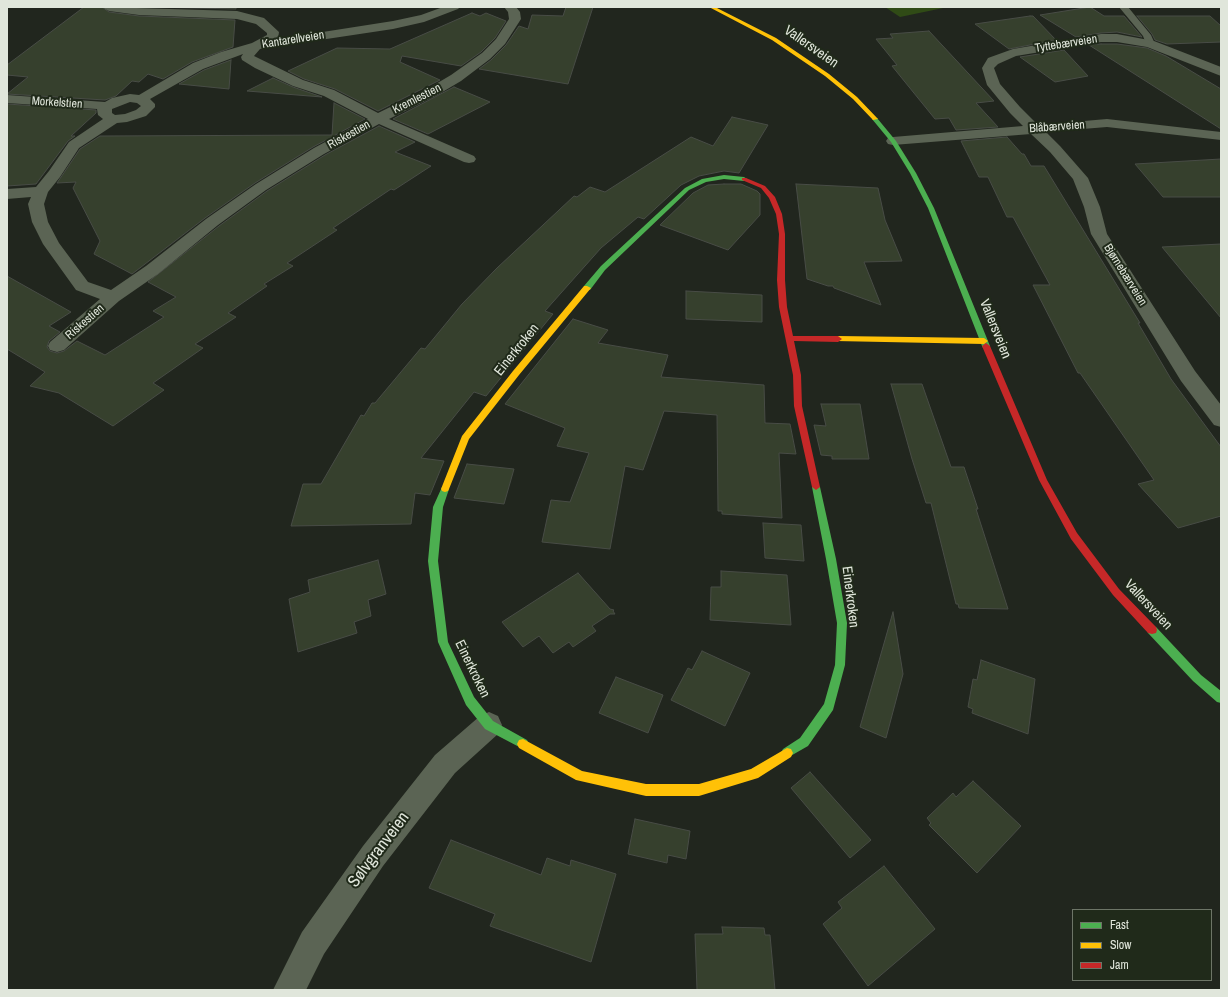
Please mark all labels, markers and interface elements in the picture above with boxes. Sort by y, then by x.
street label: Vallersveien [781,22,841,72]
street label: Kantarellveien [261,28,325,52]
street label: Tyttebærveien [1034,32,1098,56]
street label: Kremlestien [390,81,444,117]
street label: Morkelstien [31,94,83,112]
street label: Riskestien [325,117,373,153]
street label: Blåbærveien [1029,118,1085,136]
street label: Bjørnebærveien [1100,241,1150,309]
street label: Vallersveien [976,297,1014,361]
street label: Riskestien [63,301,107,343]
street label: Einerkroken [491,321,543,379]
street label: Einerkroken [838,565,862,629]
street label: Vallersveien [1121,576,1175,634]
street label: Einerkroken [451,638,493,700]
street label: Sølvgranveien [344,808,414,892]
legend [1072,909,1212,981]
text: Fast [1110,917,1129,933]
text: Slow [1110,937,1131,953]
text: Jam [1110,957,1129,973]

